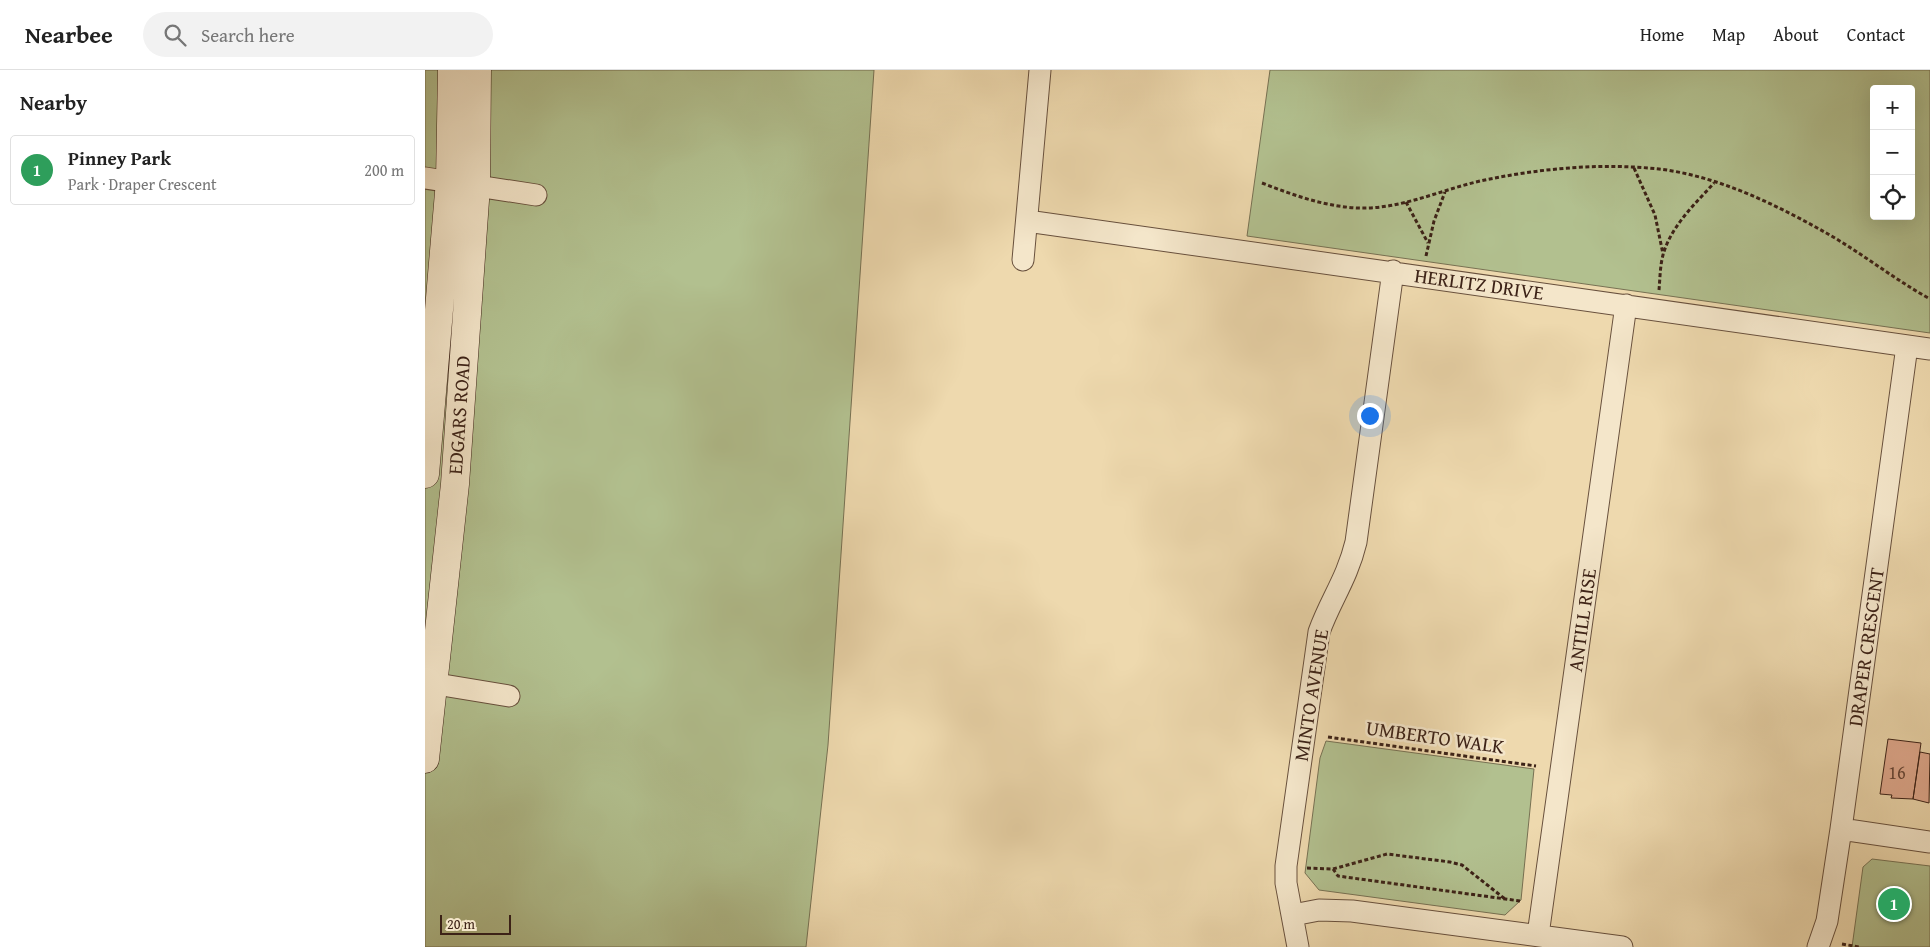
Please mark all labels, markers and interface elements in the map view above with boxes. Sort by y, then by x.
search box [143,12,493,57]
text: Nearbee [25,17,113,52]
icon: search [161,21,189,49]
text: Search here [201,21,295,49]
text: Home [1640,21,1684,48]
text: Map [1712,21,1745,48]
text: About [1773,21,1819,48]
text: Contact [1847,21,1905,48]
map controls [1870,85,1915,220]
button: + [1870,85,1915,130]
text: Nearby [20,87,87,118]
button: − [1870,130,1915,175]
text: Pinney Park [68,144,171,172]
text: 1 [33,158,41,182]
text: 200 m [364,158,404,182]
text: Park · Draper Crescent [68,172,217,196]
button: locate [1870,175,1915,220]
street label: HERLITZ DRIVE [1413,260,1545,307]
street label: EDGARS ROAD [440,354,477,475]
your location [1357,403,1383,429]
street label: ANTILL RISE [1560,566,1603,673]
street label: DRAPER CRESCENT [1840,566,1891,728]
street label: MINTO AVENUE [1286,627,1335,763]
street label: UMBERTO WALK [1364,712,1506,761]
house number: 16 [1888,759,1906,786]
pin: 1 [1878,885,1910,923]
scale bar [440,912,511,935]
text: 20 m [447,914,475,934]

